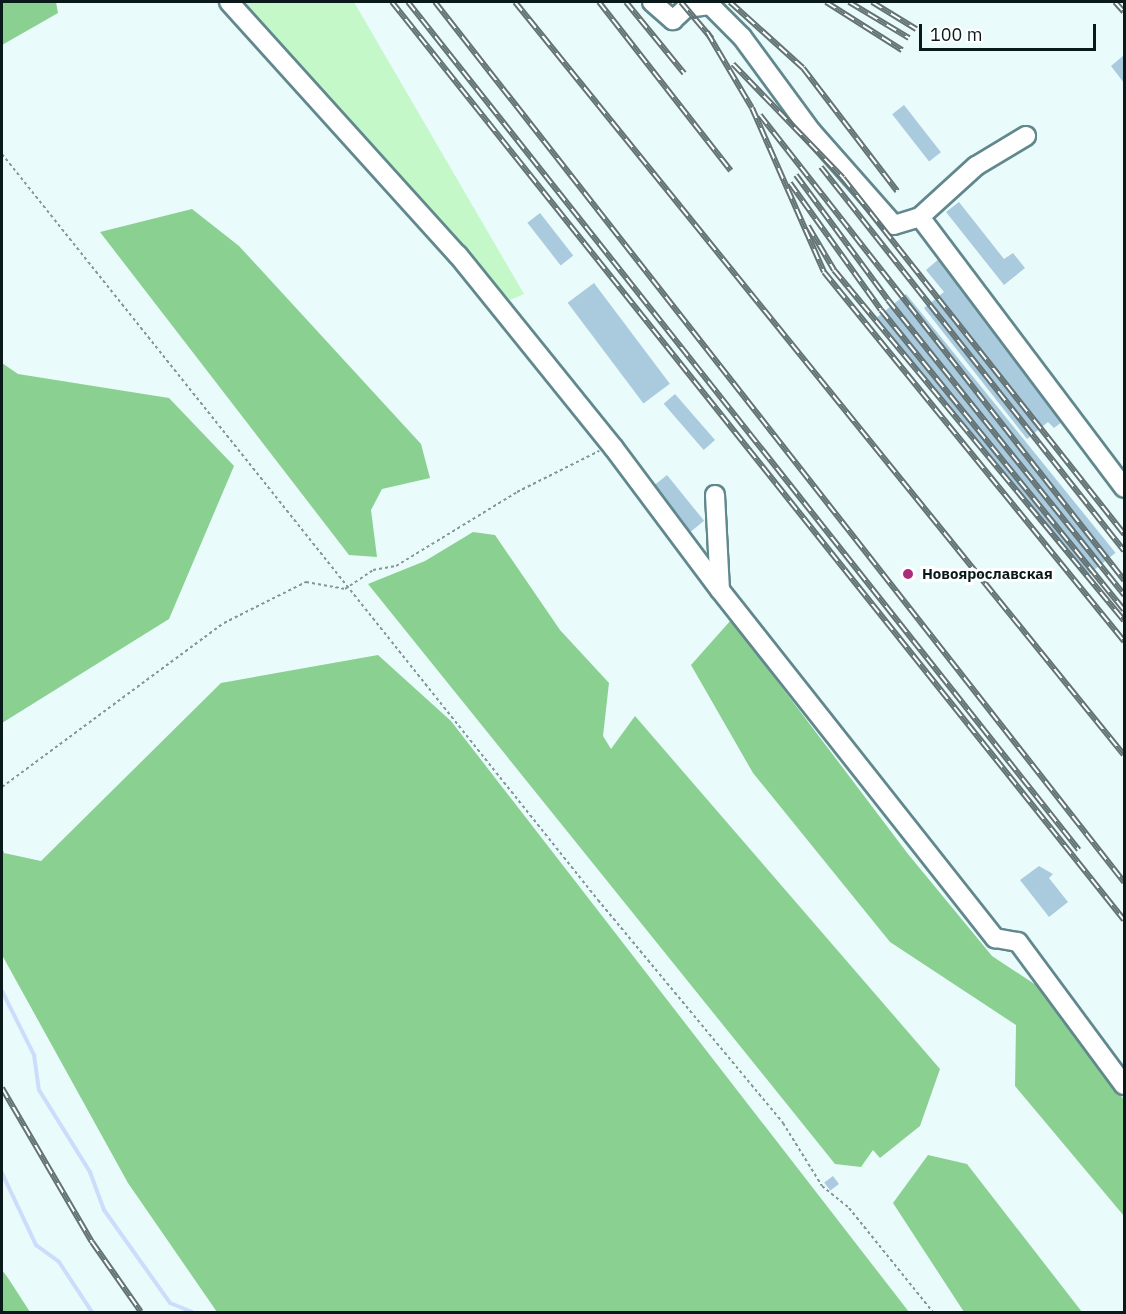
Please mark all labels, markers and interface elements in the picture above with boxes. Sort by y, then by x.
scale bar [922,12,1099,50]
text: 100 m [930,23,982,46]
marker: Новоярославская [899,565,917,583]
place label: Новоярославская [922,565,1053,583]

